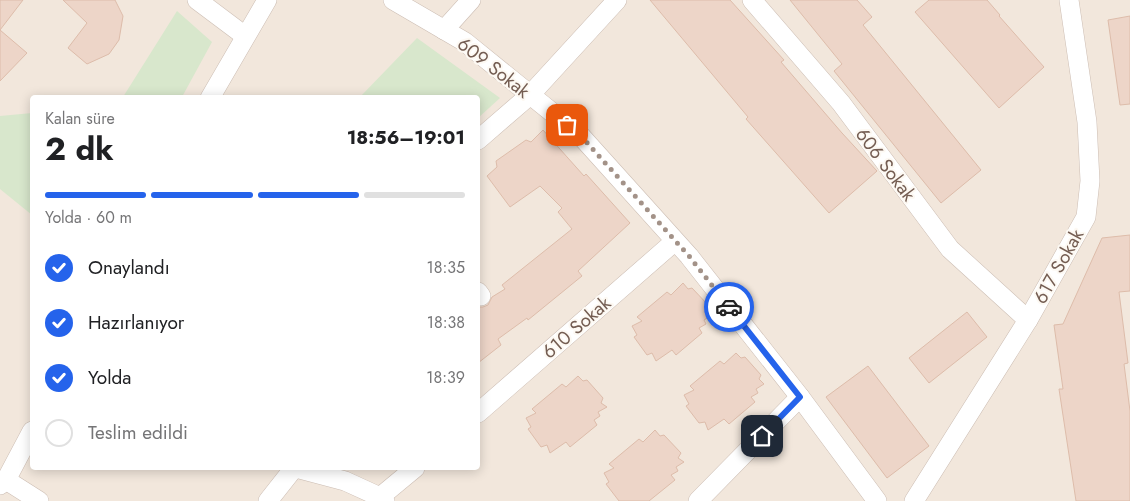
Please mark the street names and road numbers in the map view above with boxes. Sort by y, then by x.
street label: 609 Sokak [452,30,536,105]
street label: 606 Sokak [849,122,923,207]
street label: 617 Sokak [1027,223,1090,309]
street label: 610 Sokak [536,289,617,365]

